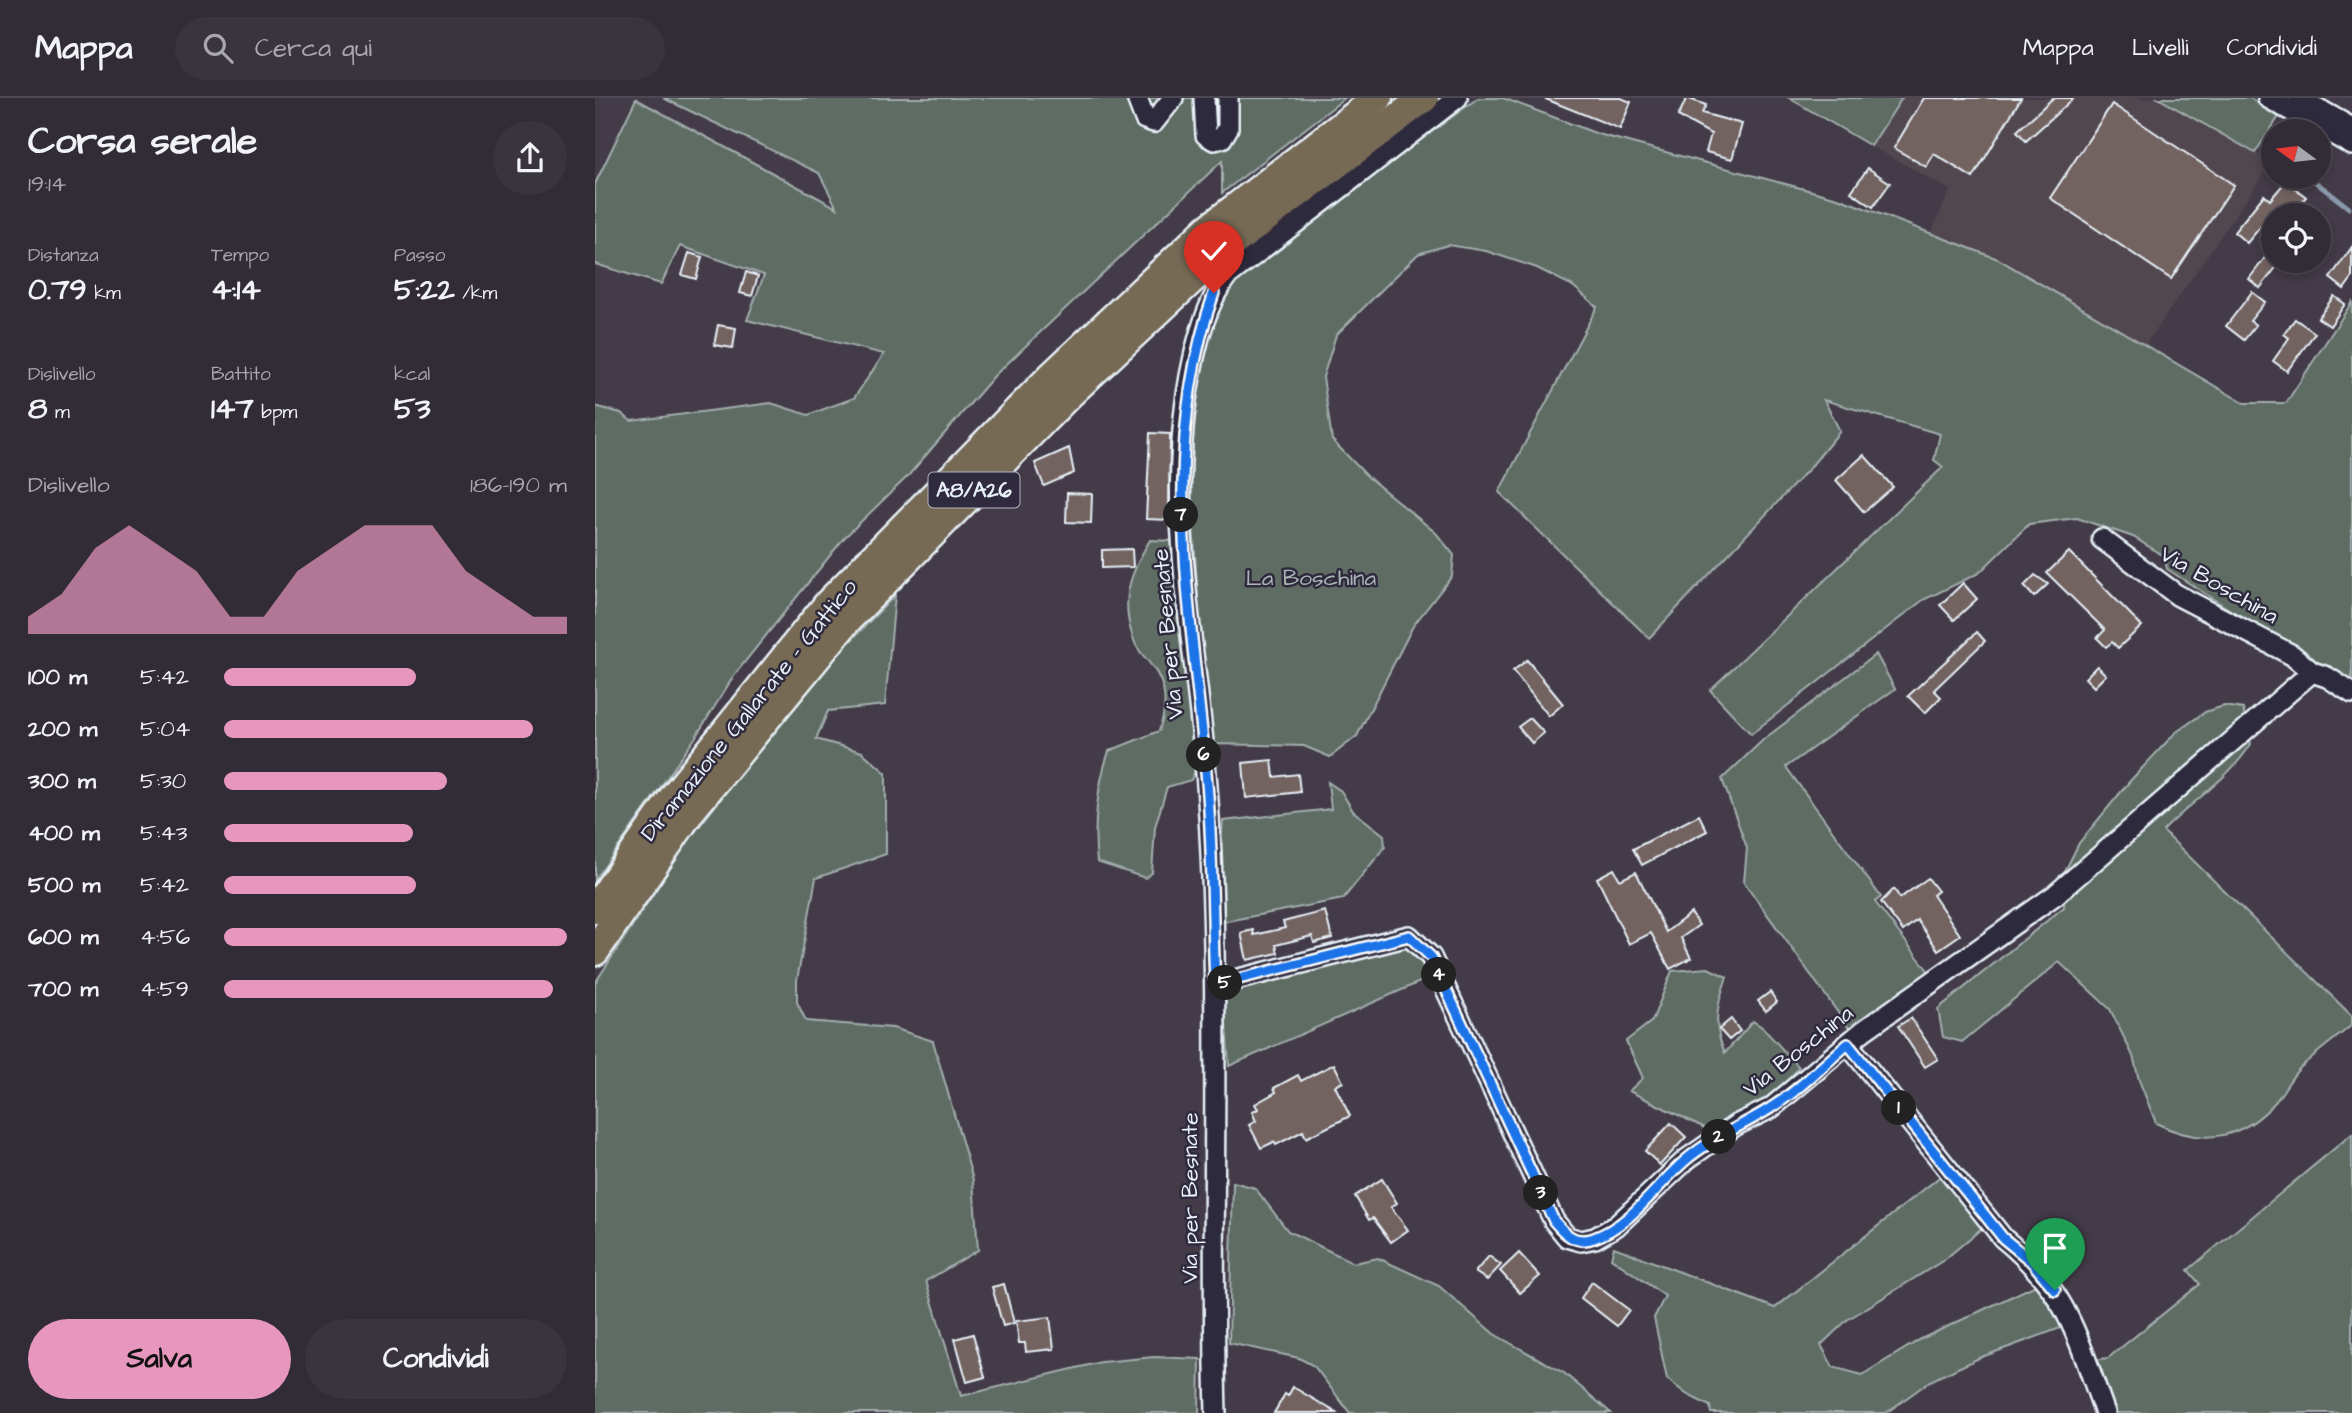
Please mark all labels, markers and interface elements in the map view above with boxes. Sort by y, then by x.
search box [175,17,665,80]
text: Mappa [35,25,133,71]
icon: search [199,29,237,67]
text: Cerca qui [255,30,372,66]
text: Mappa [2023,31,2094,65]
text: Livelli [2132,31,2189,65]
text: Condividi [2227,31,2317,65]
text: Corsa serale [28,116,257,168]
north arrow [2261,119,2331,189]
map controls [2261,119,2331,273]
button: share [493,121,567,195]
text: 19:14 [28,168,66,200]
button: locate [2261,203,2331,273]
pin [1184,221,1244,293]
icon: check [1195,232,1233,270]
text: Distanza [28,242,99,269]
text: Tempo [211,242,269,269]
text: Passo [394,242,446,269]
text: 0.79 [28,269,87,311]
text: 4:14 [211,269,261,311]
text: 5:22 [394,269,455,311]
text: km [87,280,121,307]
text: /km [455,280,497,307]
text: Dislivello [28,361,95,388]
text: Battito [211,361,271,388]
text: kcal [394,361,430,388]
text: 8 [28,388,47,430]
text: 147 [211,388,254,430]
text: 53 [394,388,431,430]
text: m [47,399,70,426]
text: bpm [254,399,297,426]
text: Dislivello [28,469,110,501]
text: 186–190 m [470,469,567,501]
road number: A8/A26 [929,472,1019,508]
pin: 7 [1163,498,1199,532]
text: 7 [1175,501,1186,528]
street label: Via Boschina [2154,538,2285,632]
street label: Via per Besnate [1145,547,1191,721]
park label: La Boschina [1246,562,1376,594]
street label: Diramazione Gallarate - Gattico [633,572,865,848]
text: 100 m [28,661,87,693]
text: 5:42 [140,661,189,693]
text: 200 m [28,713,97,745]
text: 5:04 [140,713,190,745]
pin: 6 [1187,738,1221,772]
text: 6 [1198,741,1209,768]
text: 300 m [28,765,96,797]
text: 5:30 [140,765,186,797]
text: 400 m [28,817,100,849]
text: 5:43 [140,817,187,849]
text: 500 m [28,869,100,901]
text: 5:42 [140,869,189,901]
text: 600 m [28,921,99,953]
text: 4:56 [140,921,190,953]
pin: 4 [1421,958,1457,992]
text: 4 [1432,961,1445,988]
pin: 5 [1207,966,1243,1001]
text: 5 [1218,969,1231,996]
text: 700 m [28,973,98,1005]
text: 4:59 [140,973,189,1005]
street label: Via Boschina [1736,997,1860,1104]
pin: 1 [1881,1090,1917,1126]
text: 1 [1897,1094,1900,1121]
street label: Via per Besnate [1174,1112,1206,1284]
pin: 2 [1701,1119,1737,1154]
text: 2 [1713,1123,1724,1150]
pin: 3 [1523,1176,1559,1210]
text: 3 [1536,1179,1545,1206]
pin [2025,1218,2085,1290]
icon: arrive [2036,1229,2074,1267]
button: Salva [28,1319,291,1399]
button: Condividi [305,1319,567,1399]

